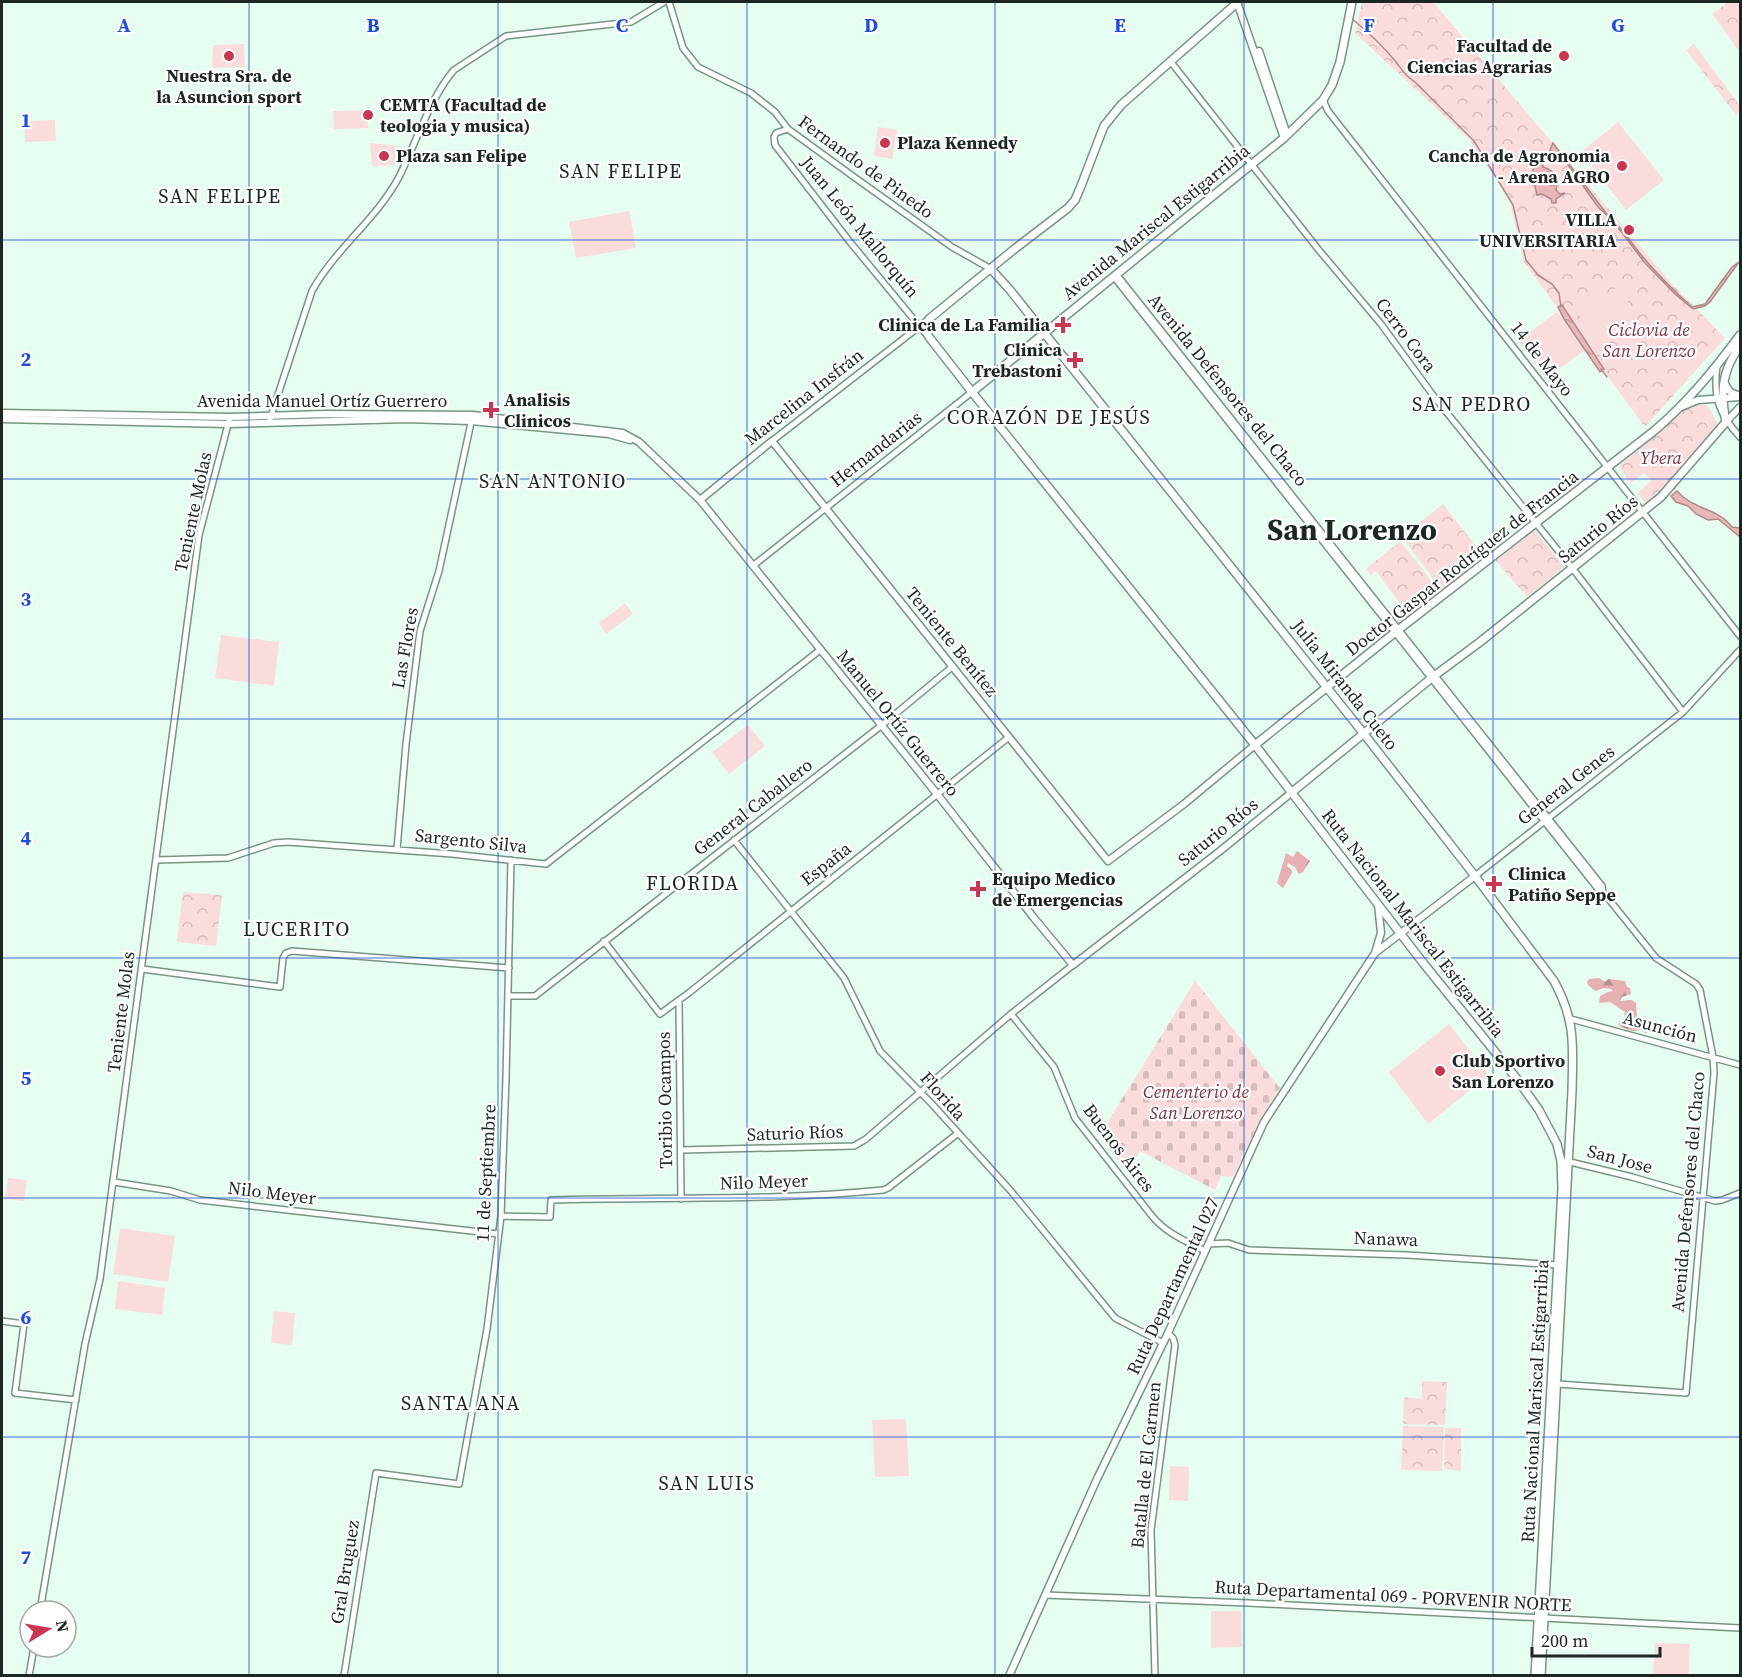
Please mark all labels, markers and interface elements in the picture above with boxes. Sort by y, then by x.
text: A [117,11,131,39]
text: B [366,11,380,39]
text: C [616,11,628,39]
text: D [864,11,878,39]
text: E [1114,11,1126,39]
text: F [1363,11,1375,39]
text: G [1611,11,1625,39]
place label: Facultad de Ciencias Agrarias [1407,33,1552,79]
marker: Nuestra Sra. de la Asuncion sport [222,49,236,63]
marker: Facultad de Ciencias Agrarias [1557,49,1571,63]
place label: Nuestra Sra. de la Asuncion sport [156,63,302,109]
place label: CEMTA (Facultad de teologia y musica) [380,92,546,138]
text: 1 [21,106,31,134]
marker: CEMTA (Facultad de teologia y musica) [361,108,375,122]
street label: Fernando de Pinedo [794,109,939,224]
place label: Plaza Kennedy [897,130,1018,155]
marker: Plaza Kennedy [878,136,892,150]
street label: Avenida Mariscal Estigarribia [1056,137,1256,305]
place label: Plaza san Felipe [396,143,527,168]
place label: Cancha de Agronomia - Arena AGRO [1428,143,1610,189]
marker: Plaza san Felipe [377,149,391,163]
street label: Juan León Mallorquín [795,150,925,303]
district label: SAN FELIPE [559,157,683,185]
marker: Cancha de Agronomia - Arena AGRO [1615,159,1629,173]
district label: SAN FELIPE [158,182,282,210]
place label: VILLA UNIVERSITARIA [1479,207,1617,253]
marker: VILLA UNIVERSITARIA [1622,223,1636,237]
street label: Avenida Defensores del Chaco [1143,288,1314,491]
street label: Cerro Cora [1370,292,1443,378]
place label: Clinica de La Familia [878,312,1050,337]
marker: Clinica de La Familia [1054,316,1072,334]
street label: 14 de Mayo [1505,316,1580,402]
park label: Ciclovia de San Lorenzo [1603,317,1696,363]
place label: Clinica Trebastoni [972,337,1062,383]
street label: Marcelina Insfrán [739,342,868,451]
text: 2 [21,345,32,373]
marker: Clinica Trebastoni [1066,351,1084,369]
place label: Analisis Clinicos [504,387,571,433]
street label: Avenida Manuel Ortíz Guerrero [197,388,447,413]
district label: SAN PEDRO [1412,390,1532,418]
marker: Analisis Clinicos [482,401,500,419]
district label: CORAZÓN DE JESÚS [947,403,1151,431]
street label: Hernandarias [824,405,927,492]
park label: Ybera [1640,445,1683,470]
street label: Teniente Molas [168,449,217,574]
street label: Doctor Gaspar Rodríguez de Francia [1340,463,1584,662]
district label: SAN ANTONIO [479,467,627,495]
street label: Saturio Ríos [1552,488,1643,569]
district label: San Lorenzo [1267,509,1437,550]
street label: Teniente Benítez [900,582,1004,702]
text: 3 [21,585,32,613]
street label: Las Flores [385,605,424,690]
street label: Julia Miranda Cueto [1286,613,1404,755]
street label: Manuel Ortíz Guerrero [831,644,966,801]
street label: General Genes [1512,739,1620,830]
street label: General Caballero [688,752,818,861]
street label: Saturio Ríos [1172,791,1263,872]
street label: Ruta Nacional Mariscal Estigarribia [1316,803,1511,1043]
street label: Sargento Silva [414,822,529,859]
text: 4 [21,824,32,852]
street label: España [795,835,857,891]
place label: Clinica Patiño Seppe [1508,861,1616,907]
place label: Equipo Medico de Emergencias [992,866,1123,912]
district label: FLORIDA [646,869,740,897]
marker: Clinica Patiño Seppe [1485,875,1503,893]
marker: Equipo Medico de Emergencias [969,880,987,898]
district label: LUCERITO [243,915,351,943]
street label: Teniente Molas [101,950,140,1074]
street label: Asunción [1620,1005,1700,1048]
street label: Toribio Ocampos [651,1031,678,1169]
place label: Club Sportivo San Lorenzo [1452,1048,1565,1094]
text: 5 [21,1064,32,1092]
marker: Club Sportivo San Lorenzo [1433,1064,1447,1078]
street label: Florida [915,1066,973,1126]
street label: Avenida Defensores del Chaco [1665,1070,1710,1313]
park label: Cementerio de San Lorenzo [1143,1079,1250,1125]
street label: Buenos Aires [1078,1098,1161,1197]
street label: 11 de Septiembre [469,1103,502,1242]
street label: Saturio Ríos [746,1118,844,1147]
street label: San Jose [1585,1138,1656,1179]
street label: Nilo Meyer [719,1167,809,1196]
street label: Nilo Meyer [227,1175,318,1210]
street label: Ruta Departamental 027 [1120,1193,1225,1379]
street label: Nanawa [1353,1225,1419,1252]
street label: Ruta Nacional Mariscal Estigarribia [1515,1258,1554,1543]
text: 6 [21,1303,32,1331]
street label: Batalla de El Carmen [1124,1380,1167,1550]
district label: SANTA ANA [401,1389,521,1417]
district label: SAN LUIS [659,1469,756,1497]
street label: Gral Bruguez [324,1518,365,1626]
text: 7 [21,1543,32,1571]
street label: Ruta Departamental 069 - PORVENIR NORTE [1214,1574,1572,1617]
north arrow [18,1599,78,1659]
text: N [51,1618,75,1634]
scale bar [1532,1620,1660,1658]
text: 200 m [1541,1628,1588,1653]

